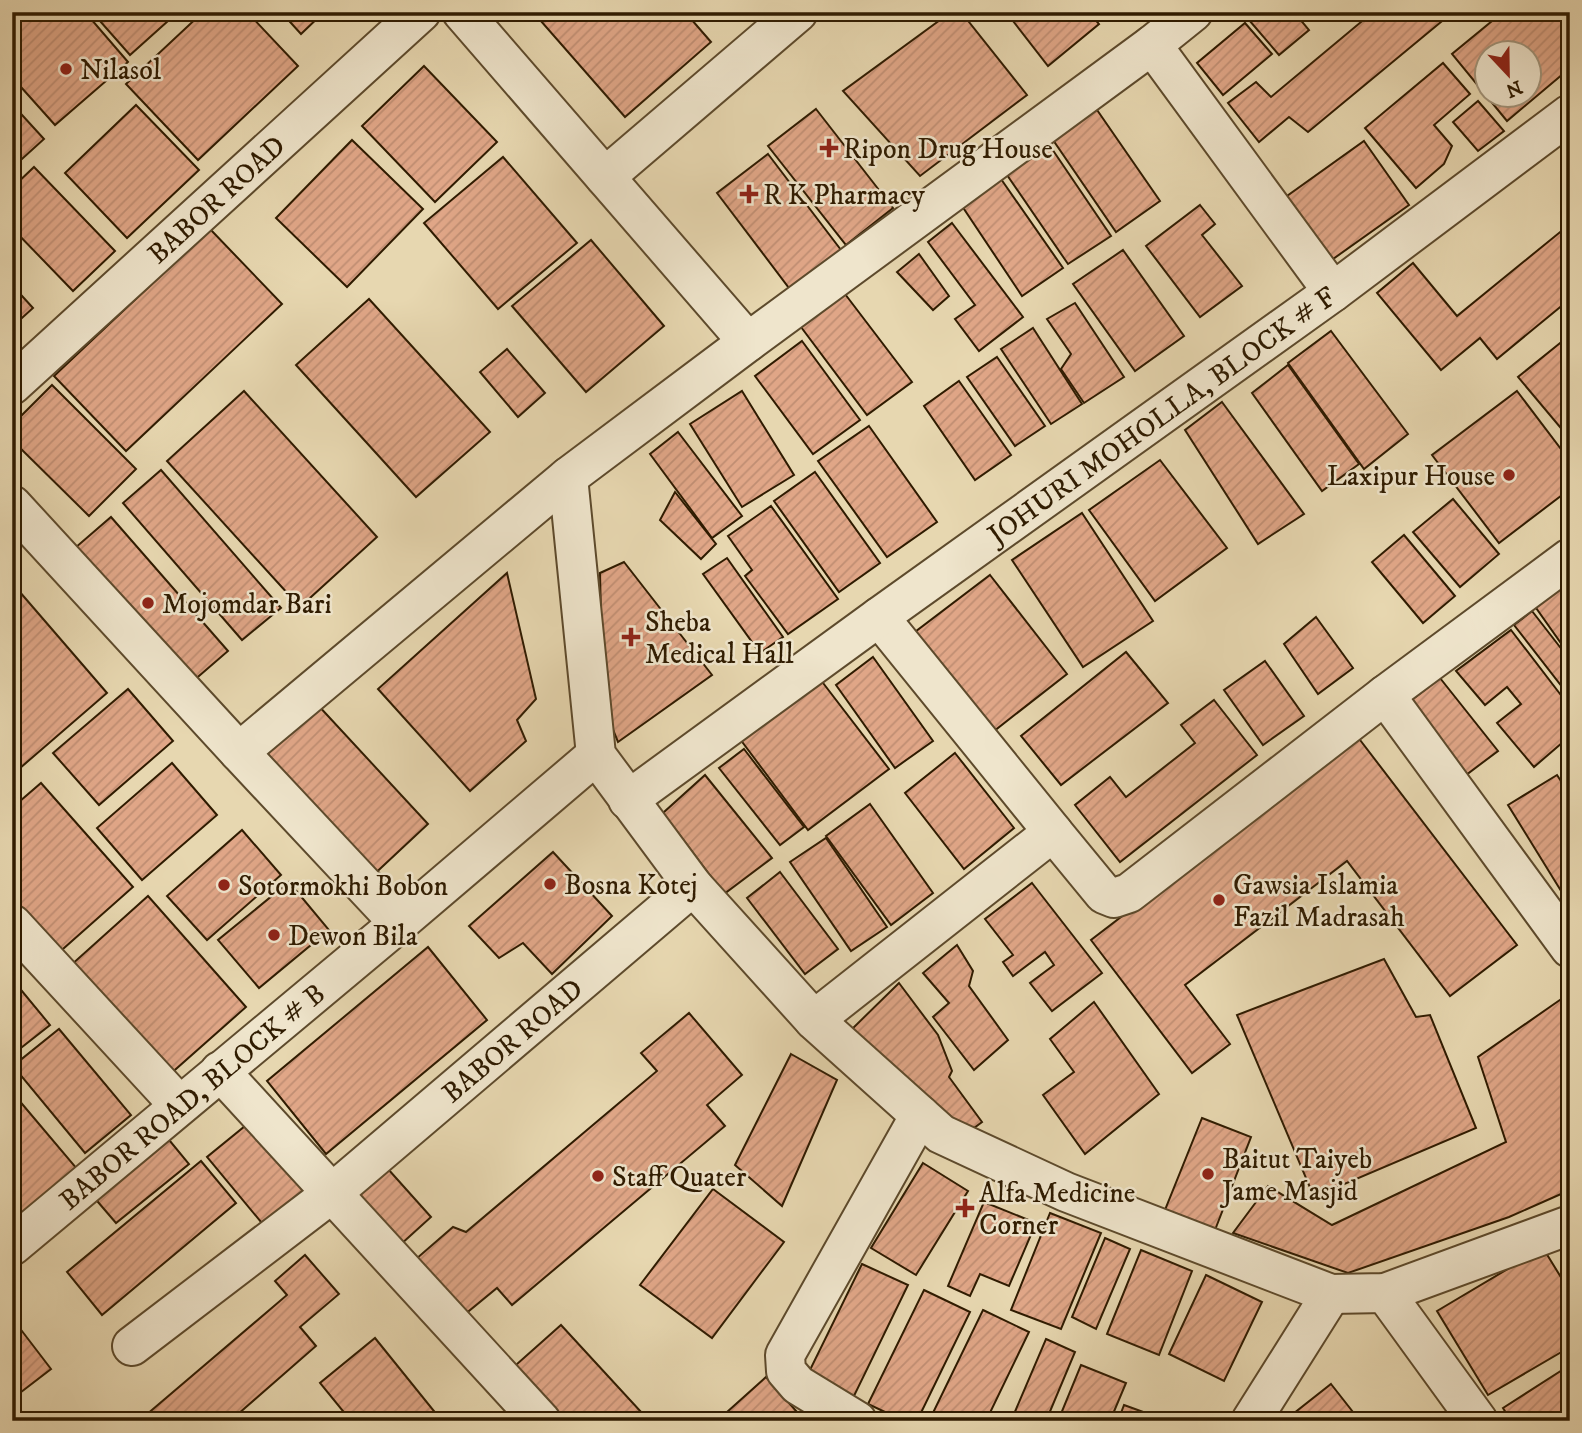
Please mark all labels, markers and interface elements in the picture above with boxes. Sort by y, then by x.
north arrow [1474,38,1544,108]
place label: Nilasol [80,53,162,88]
marker: Nilasol [58,61,74,77]
text: N [1502,75,1525,102]
street label: BABOR ROAD [141,129,293,272]
place label: Ripon Drug House [843,132,1053,167]
marker: Ripon Drug House [821,140,837,156]
place label: R K Pharmacy [763,178,926,213]
marker: R K Pharmacy [741,186,757,202]
street label: JOHURI MOHOLLA, BLOCK # F [979,280,1343,554]
place label: Laxipur House [1327,459,1495,494]
marker: Laxipur House [1501,467,1517,483]
place label: Mojomdar Bari [162,587,332,622]
marker: Mojomdar Bari [140,595,156,611]
place label: Sheba Medical Hall [645,605,794,672]
marker: Sheba Medical Hall [623,629,639,645]
place label: Bosna Kotej [564,868,698,903]
place label: Gawsia Islamia Fazil Madrasah [1233,868,1405,935]
place label: Sotormokhi Bobon [238,869,449,904]
marker: Bosna Kotej [542,876,558,892]
marker: Sotormokhi Bobon [216,877,232,893]
marker: Gawsia Islamia Fazil Madrasah [1211,892,1227,908]
place label: Dewon Bila [288,919,418,954]
marker: Dewon Bila [266,927,282,943]
street label: BABOR ROAD [435,971,591,1111]
street label: BABOR ROAD, BLOCK # B [53,976,333,1218]
place label: Baitut Taiyeb Jame Masjid [1219,1142,1372,1209]
place label: Staff Quater [612,1160,747,1195]
marker: Baitut Taiyeb Jame Masjid [1200,1166,1216,1182]
marker: Staff Quater [590,1168,606,1184]
place label: Alfa Medicine Corner [979,1176,1135,1243]
marker: Alfa Medicine Corner [957,1200,973,1216]

